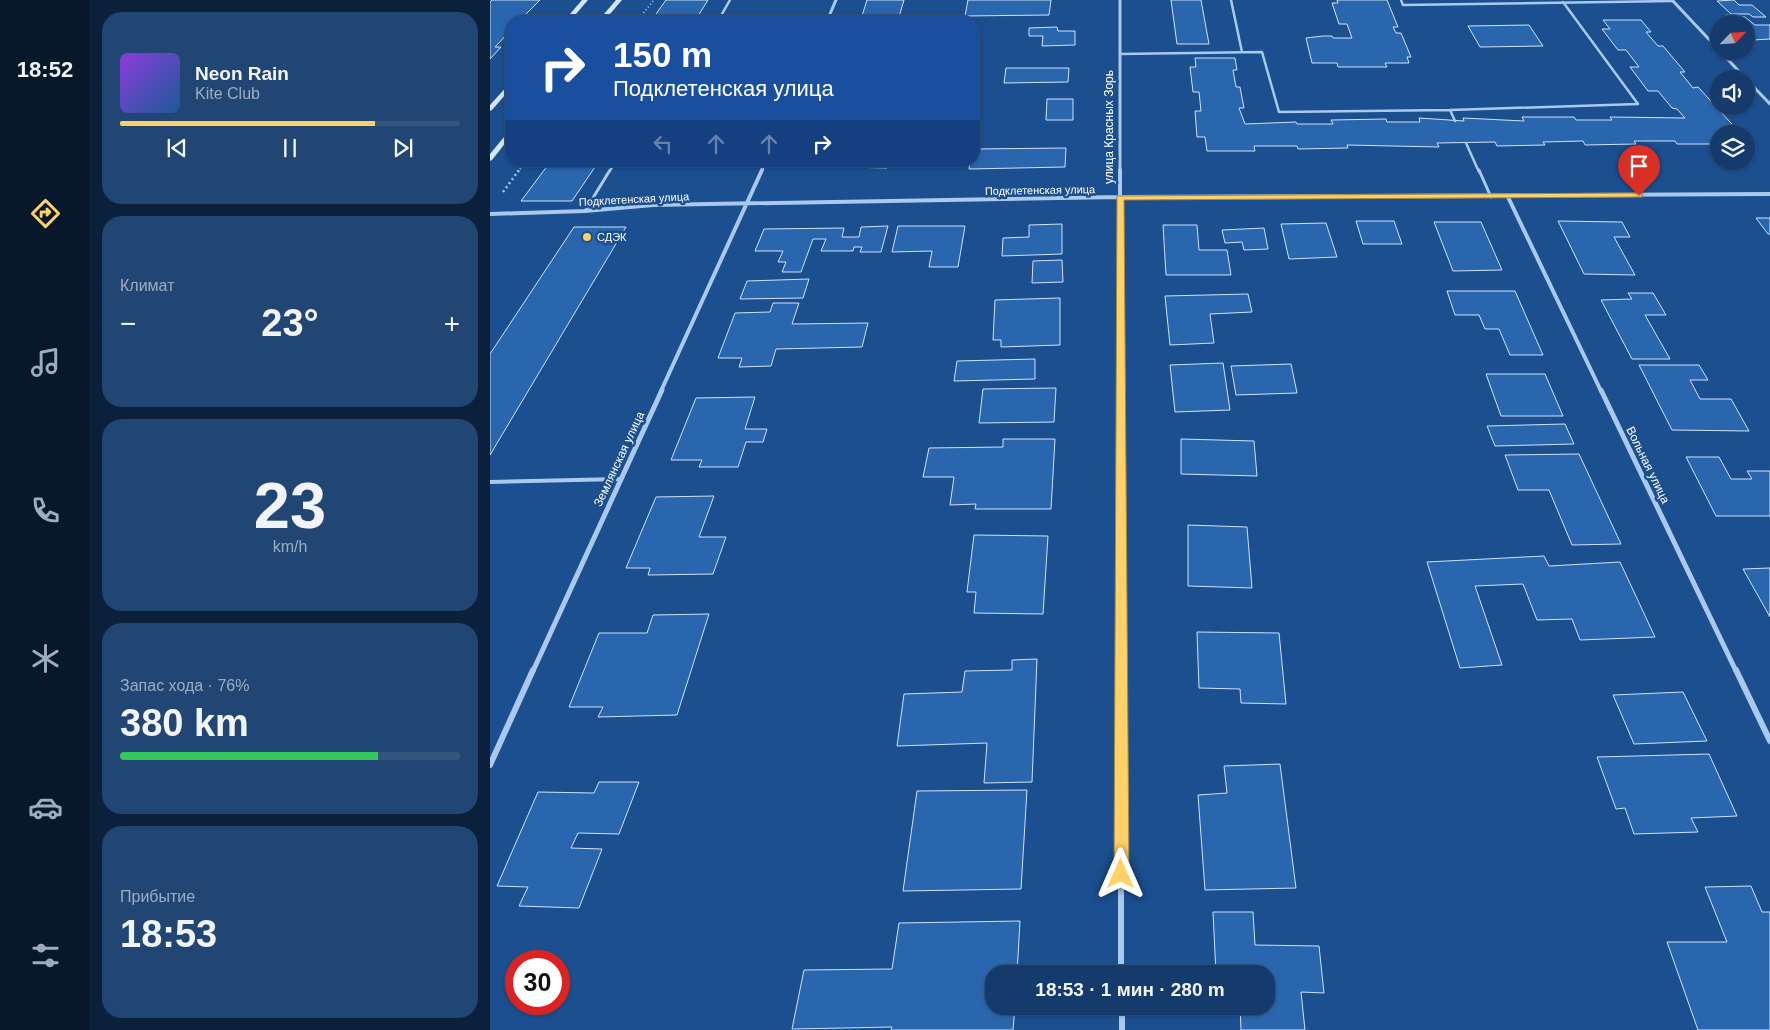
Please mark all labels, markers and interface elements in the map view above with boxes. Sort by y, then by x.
north arrow [1710,15,1755,60]
map controls [1710,15,1755,170]
icon: right [530,35,595,100]
text: 150 m [613,35,712,74]
text: 18:52 [17,57,73,82]
text: Neon Rain [195,63,289,84]
street label: улица Красных Зорь [1102,70,1116,184]
button: sound [1710,70,1755,115]
text: Подклетенская улица [613,76,834,101]
text: Kite Club [195,85,260,102]
button: layers [1710,125,1755,170]
icon: left [649,130,677,158]
icon: ahead [702,130,730,158]
icon: ahead [755,130,783,158]
icon: right [808,130,836,158]
icon: previous [163,134,191,162]
icon: pause [276,134,304,162]
icon: next [389,134,417,162]
pin [1618,145,1660,196]
icon: arrive [1625,152,1653,180]
street label: Подклетенская улица [985,183,1096,197]
street label: Подклетенская улица [579,190,690,208]
icon: directions [28,196,63,231]
marker: СДЭК [581,231,593,243]
place label: СДЭК [597,231,627,243]
text: Климат [120,277,174,294]
text: 23° [261,302,319,344]
text: − [120,308,136,339]
text: + [444,308,460,339]
icon: music [28,345,63,380]
street label: Землянская улица [591,409,647,509]
street label: Вольная улица [1623,424,1673,506]
text: 23 [254,469,326,542]
icon: phone [28,493,63,528]
text: km/h [273,538,307,555]
icon: climate [28,641,63,676]
text: Запас хода · 76% [120,677,249,694]
text: 380 km [120,702,249,744]
icon: car [28,790,63,825]
position arrow [1094,847,1146,899]
text: Прибытие [120,888,195,905]
text: 18:53 [120,913,217,955]
icon: filters [28,938,63,973]
speed limit sign: 30 [505,950,570,1015]
text: 18:53 · 1 мин · 280 m [1035,979,1225,1000]

